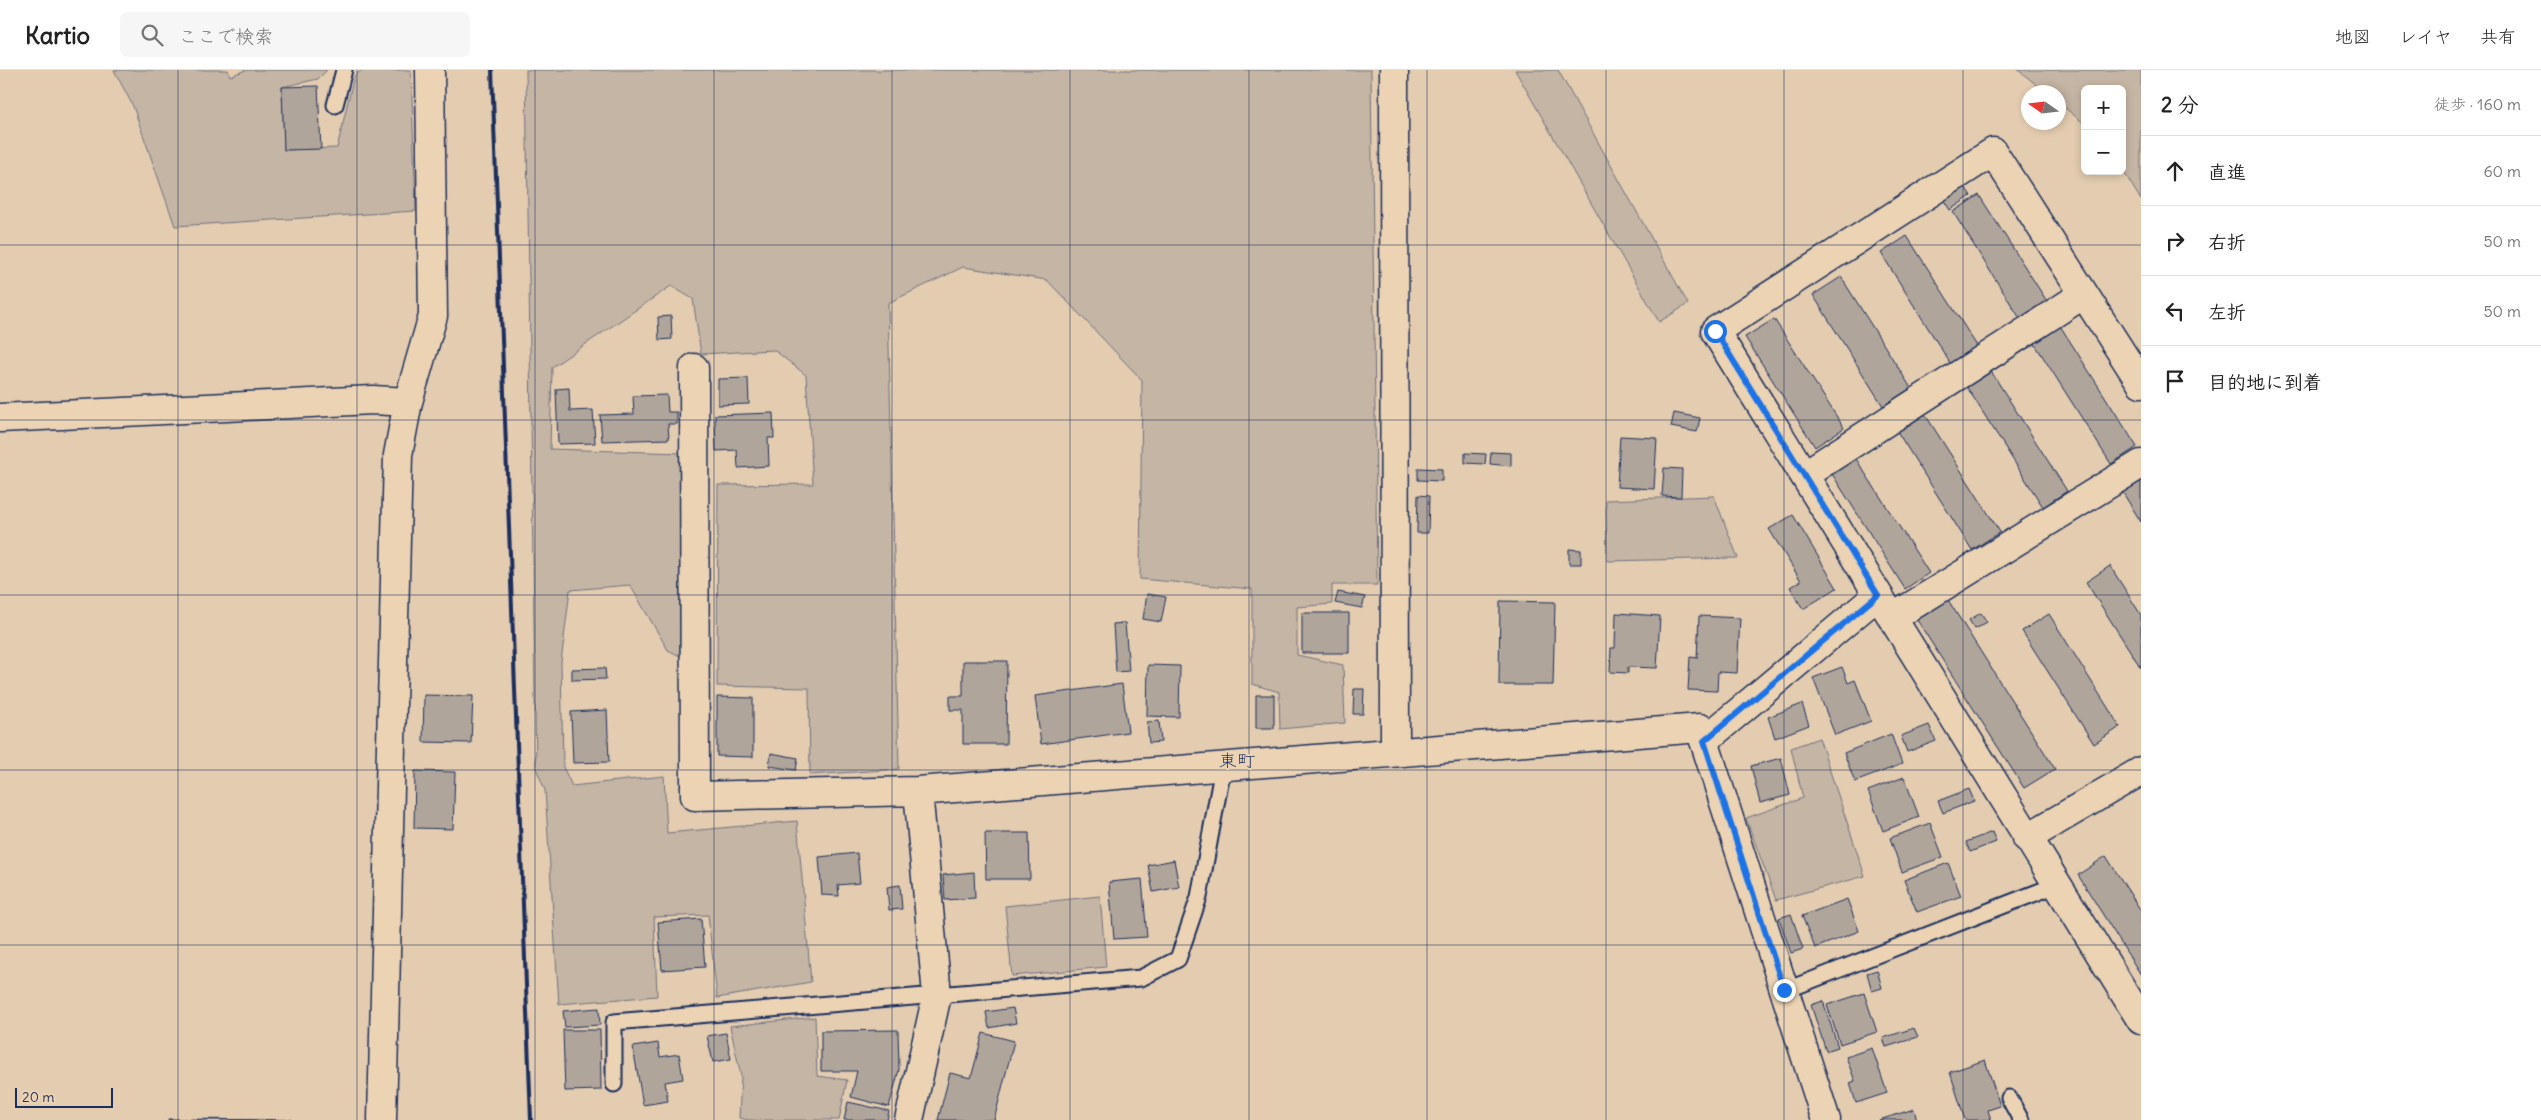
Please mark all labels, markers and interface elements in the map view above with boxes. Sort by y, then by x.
search box [120,12,470,57]
text: Kartio [25,20,90,50]
icon: search [138,21,166,49]
text: ここで検索 [178,24,273,48]
text: 地図 [2335,25,2371,48]
text: レイヤ [2399,25,2452,48]
text: 共有 [2480,25,2516,48]
north arrow [2021,85,2066,130]
map controls [2081,85,2126,175]
button: + [2081,85,2126,130]
text: 2 分 [2161,91,2199,118]
text: 徒歩 · 160 m [2434,94,2521,114]
button: − [2081,130,2126,175]
icon: ahead [2161,157,2189,185]
text: 直進 [2208,160,2246,184]
text: 60 m [2483,161,2521,181]
icon: right [2161,227,2189,255]
text: 右折 [2208,230,2246,254]
text: 50 m [2483,231,2521,251]
icon: left [2161,297,2189,325]
text: 左折 [2208,300,2246,324]
text: 50 m [2483,301,2521,321]
route start [1704,320,1727,343]
icon: arrive [2161,367,2189,395]
text: 目的地に到着 [2208,370,2322,394]
district label: 東町 [1219,749,1255,772]
route end [1773,979,1796,1002]
scale bar [15,1085,112,1108]
text: 20 m [22,1088,55,1106]

